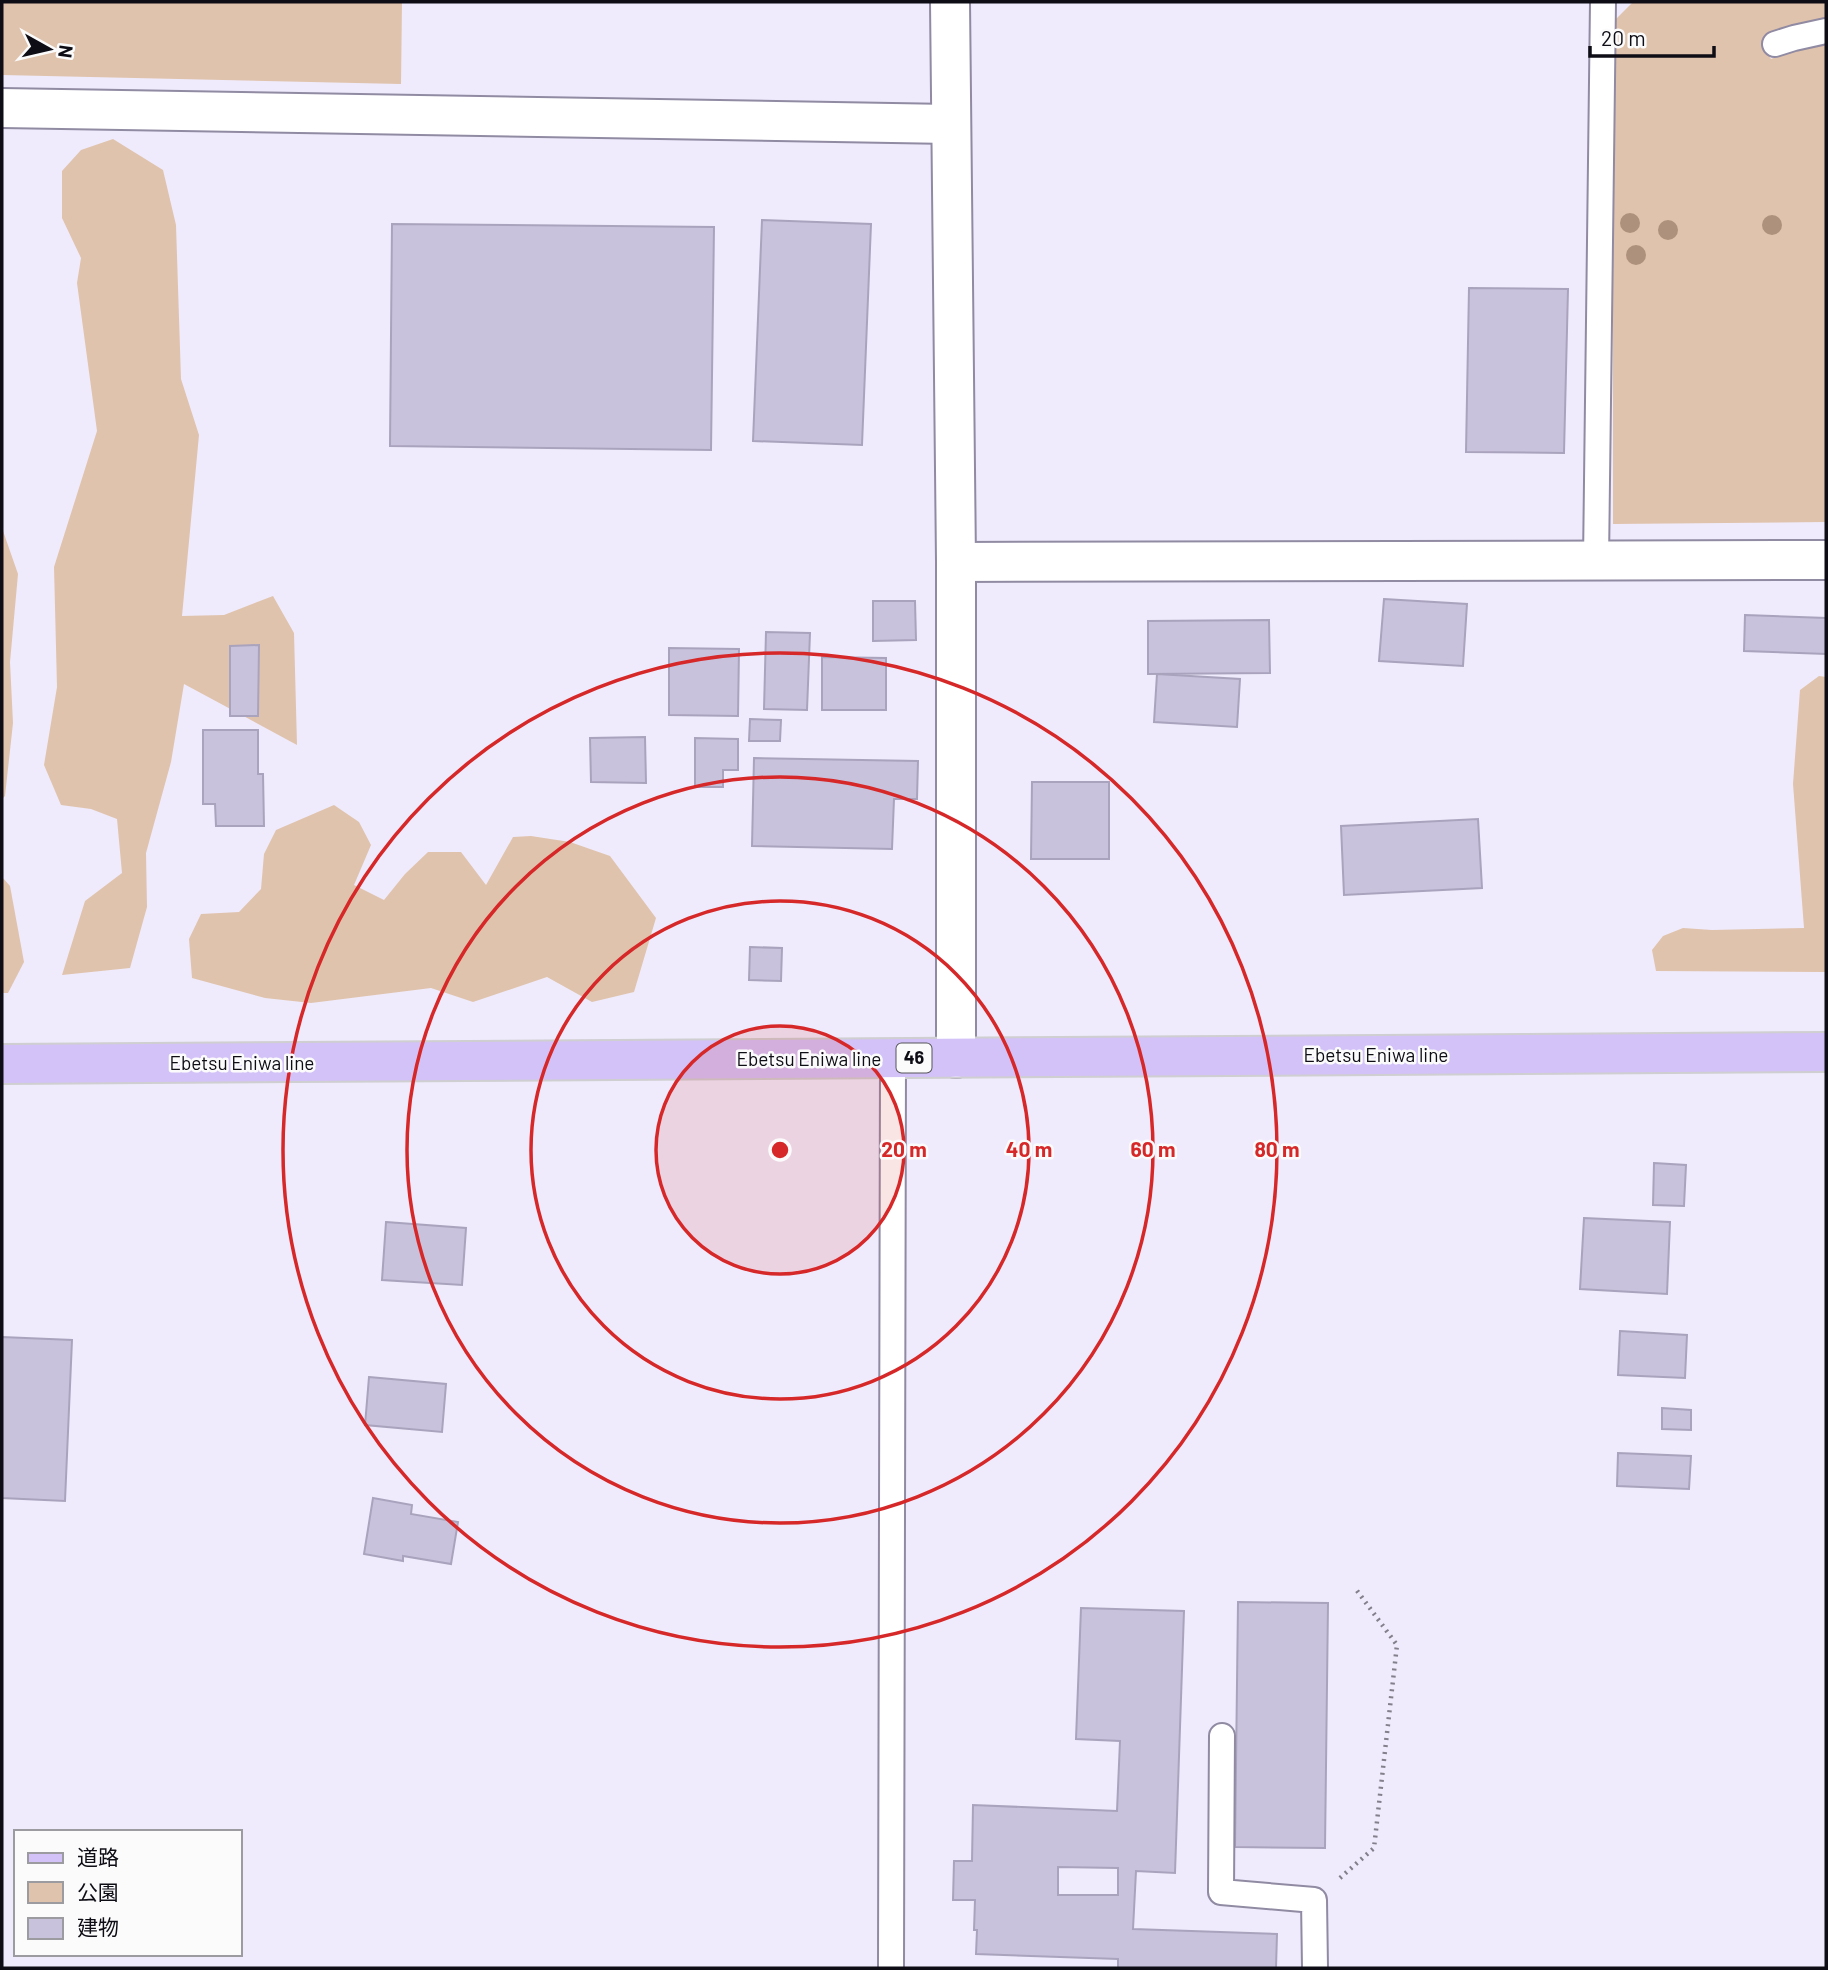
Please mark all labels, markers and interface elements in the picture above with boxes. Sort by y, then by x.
north arrow [14,14,84,84]
scale bar [1590,14,1714,58]
text: 20 m [1601,25,1646,50]
text: N [54,44,79,59]
street label: Ebetsu Eniwa line [1304,1043,1448,1066]
road number: 46 [897,1044,932,1072]
street label: Ebetsu Eniwa line [737,1047,881,1070]
street label: Ebetsu Eniwa line [170,1051,314,1074]
text: 20 m [881,1136,927,1161]
text: 40 m [1006,1136,1052,1161]
text: 60 m [1131,1136,1175,1161]
text: 80 m [1254,1136,1300,1161]
centre of rings [768,1138,792,1162]
legend [14,1830,242,1956]
text: 道路 [77,1844,119,1869]
text: 公園 [77,1879,119,1904]
text: 建物 [77,1914,119,1939]

